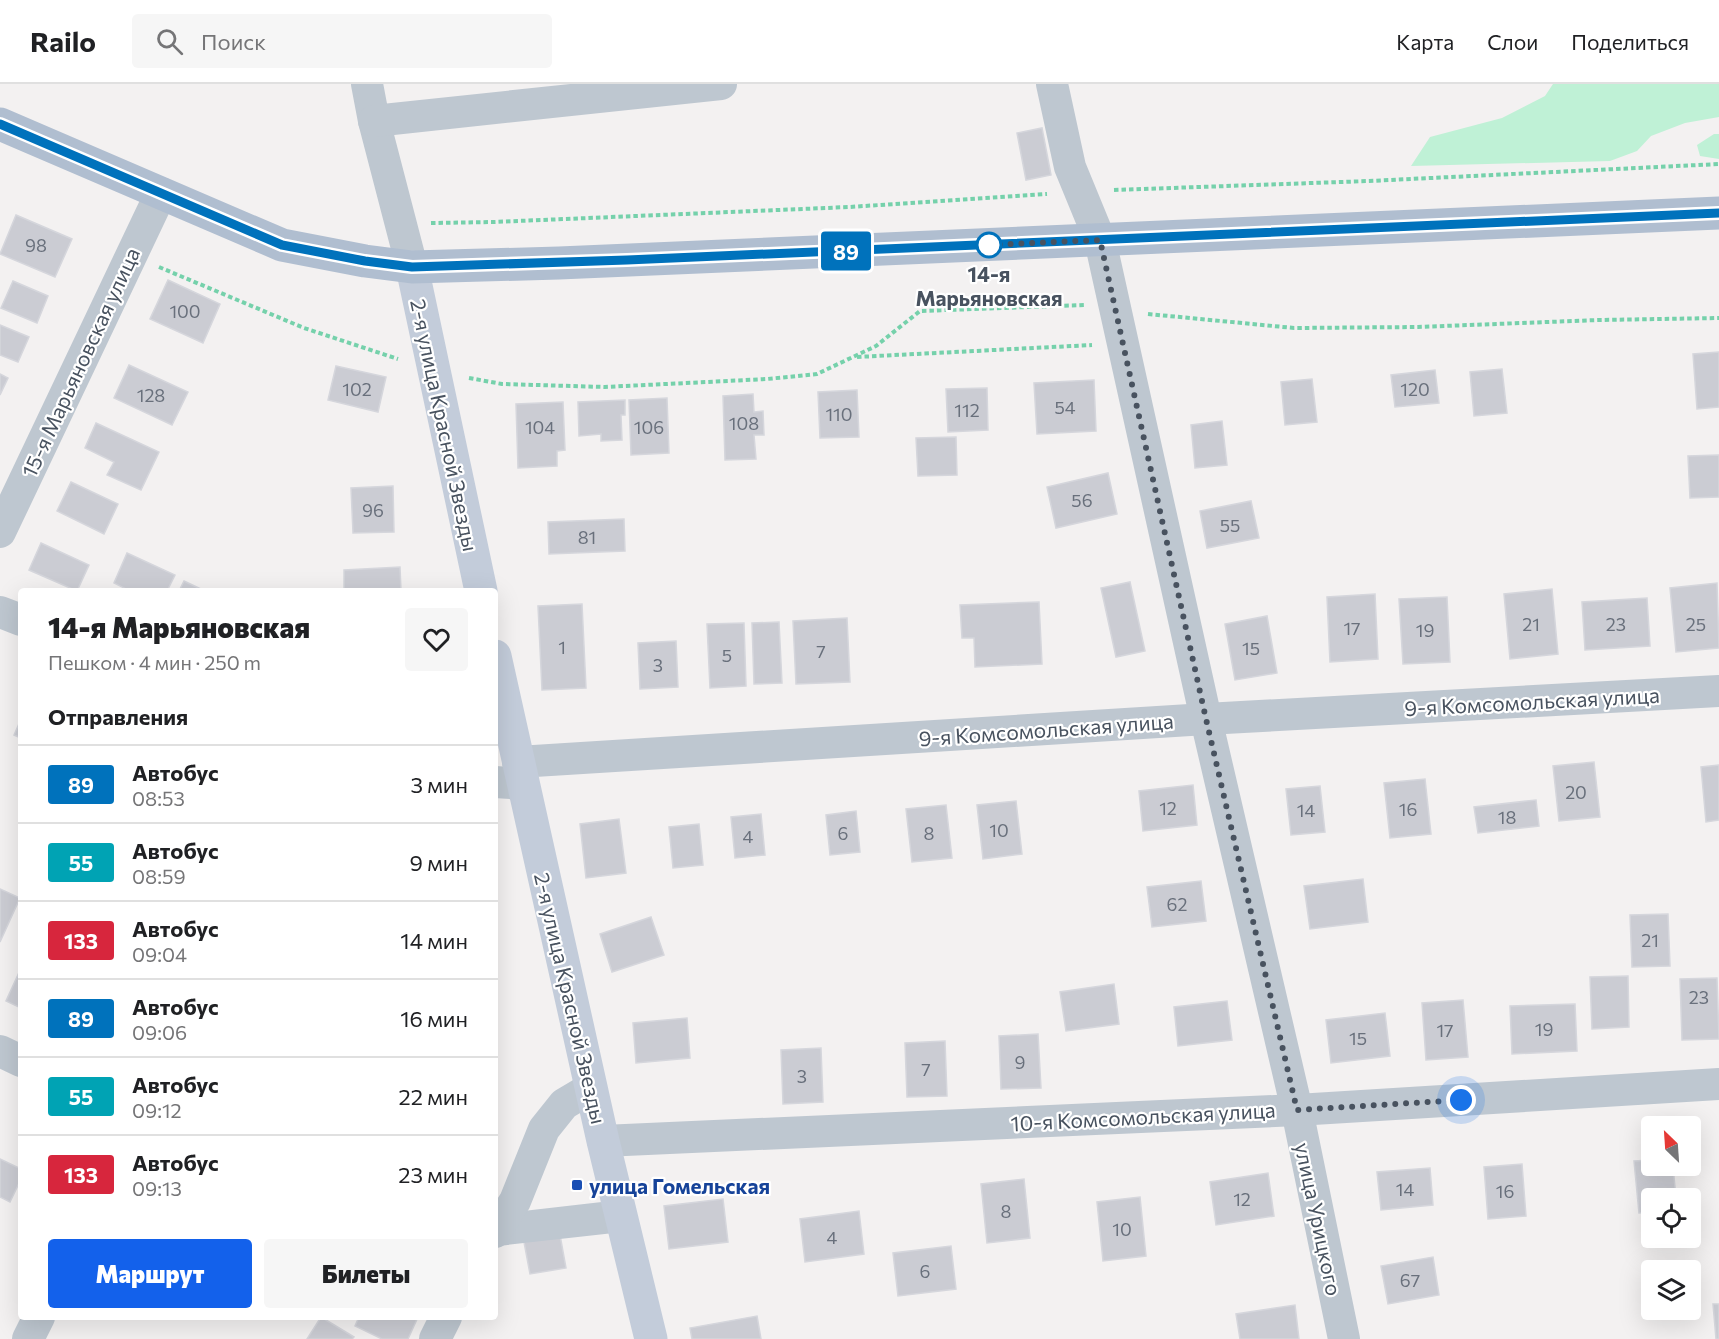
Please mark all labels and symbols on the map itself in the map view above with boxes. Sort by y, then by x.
line badge: 89 [819,232,873,270]
marker: 14-я Марьяновская [976,232,1002,258]
house number: 98 [25,234,47,256]
street label: 15-я Марьяновская улица [16,243,144,481]
place label: 14-я Марьяновская [915,261,1063,310]
street label: 2-я улица Красной Звезды [406,297,484,553]
house number: 100 [169,300,201,322]
house number: 102 [342,378,372,400]
house number: 120 [1400,378,1430,400]
house number: 128 [137,384,165,406]
house number: 54 [1054,396,1076,418]
house number: 112 [954,399,980,421]
house number: 110 [825,403,853,425]
house number: 108 [729,412,759,434]
house number: 104 [525,416,555,438]
house number: 106 [634,416,664,438]
house number: 56 [1071,489,1093,511]
house number: 96 [362,499,384,521]
house number: 55 [1220,514,1240,536]
house number: 81 [578,526,596,548]
house number: 21 [1522,613,1540,635]
house number: 23 [1606,613,1626,635]
house number: 25 [1686,613,1706,635]
house number: 17 [1343,617,1361,639]
house number: 19 [1416,619,1434,641]
house number: 1 [558,636,566,658]
house number: 15 [1242,637,1260,659]
house number: 7 [816,640,826,662]
house number: 5 [722,644,732,666]
house number: 3 [653,654,663,676]
street label: 9-я Комсомольская улица [1404,682,1660,720]
street label: 9-я Комсомольская улица [918,708,1174,750]
house number: 20 [1565,781,1587,803]
house number: 12 [1159,797,1177,819]
house number: 16 [1399,798,1417,820]
house number: 14 [1297,799,1315,821]
house number: 18 [1498,806,1516,828]
house number: 10 [989,819,1009,841]
house number: 6 [838,822,848,844]
house number: 8 [924,822,935,844]
house number: 4 [743,825,754,847]
street label: 2-я улица Красной Звезды [530,870,612,1126]
house number: 62 [1167,893,1187,915]
house number: 21 [1641,929,1659,951]
house number: 23 [1689,986,1709,1008]
house number: 19 [1535,1018,1553,1040]
house number: 17 [1436,1019,1454,1041]
house number: 15 [1349,1027,1367,1049]
house number: 9 [1015,1051,1025,1073]
house number: 7 [921,1058,931,1080]
house number: 3 [797,1065,807,1087]
your location [1446,1085,1476,1115]
street label: 10-я Комсомольская улица [1010,1097,1276,1135]
north arrow [1641,1116,1701,1176]
street label: улица Урицкого [1291,1140,1347,1298]
place label: улица Гомельская [589,1173,770,1198]
marker: улица Гомельская [570,1178,584,1192]
house number: 14 [1396,1178,1414,1200]
house number: 16 [1496,1180,1514,1202]
house number: 12 [1233,1188,1251,1210]
house number: 8 [1001,1200,1012,1222]
house number: 10 [1112,1218,1132,1240]
house number: 4 [827,1226,838,1248]
house number: 6 [920,1260,930,1282]
house number: 67 [1400,1269,1420,1291]

